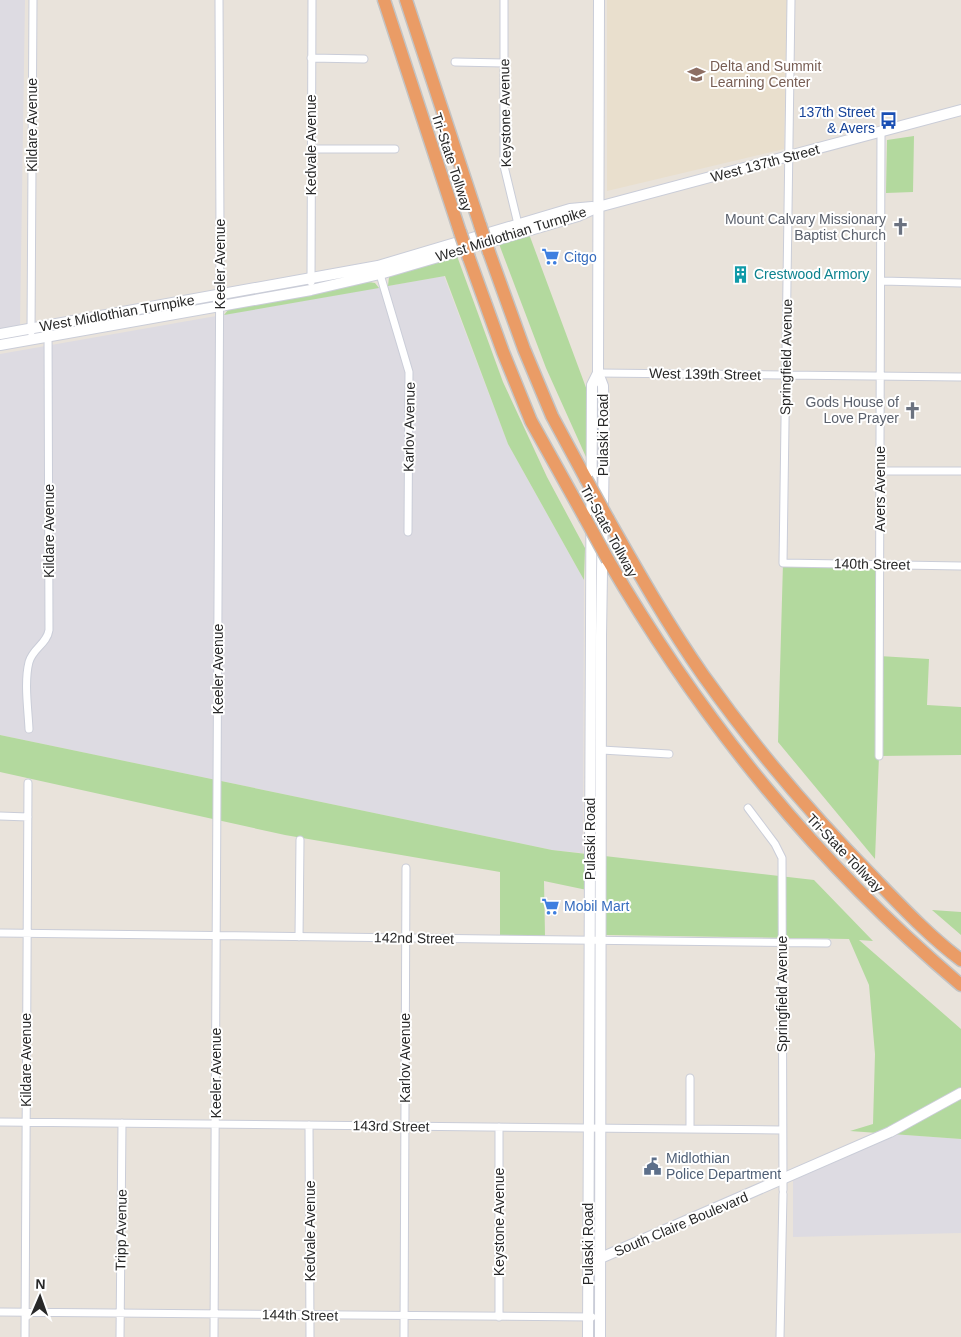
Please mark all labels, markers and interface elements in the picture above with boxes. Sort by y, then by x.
street label: Keystone Avenue [496,58,514,167]
place label: Delta and Summit Learning Center [710,58,821,90]
school or university icon: Delta and Summit Learning Center [686,64,706,84]
street label: Kildare Avenue [24,78,40,172]
street label: Kedvale Avenue [303,94,319,195]
place label: 137th Street & Avers [799,104,875,136]
bus stop icon: 137th Street & Avers [879,110,899,130]
street label: Tri-State Tollway [429,111,475,213]
street label: West 137th Street [709,141,821,185]
street label: West Midlothian Turnpike [434,203,589,265]
place label: Mount Calvary Missionary Baptist Church [725,211,886,243]
church icon: Mount Calvary Missionary Baptist Church [890,217,910,237]
street label: Keeler Avenue [212,218,228,309]
supermarket icon: Citgo [540,247,560,267]
place label: Citgo [564,249,597,265]
building icon: Crestwood Armory [730,264,750,284]
place label: Crestwood Armory [754,266,869,282]
street label: West Midlothian Turnpike [38,291,196,335]
street label: Springfield Avenue [777,298,795,415]
street label: West 139th Street [649,365,761,383]
street label: Karlov Avenue [400,382,418,472]
street label: Pulaski Road [595,394,611,476]
place label: Gods House of Love Prayer [806,394,899,426]
church icon: Gods House of Love Prayer [903,400,923,420]
street label: Avers Avenue [872,446,888,532]
street label: Tri-State Tollway [577,482,641,580]
street label: Kildare Avenue [41,484,57,578]
street label: 140th Street [834,555,910,573]
street label: Keeler Avenue [210,623,226,714]
street label: Pulaski Road [582,798,598,880]
street label: Tri-State Tollway [804,811,886,895]
supermarket icon: Mobil Mart [540,896,560,916]
place label: Mobil Mart [564,898,629,914]
street label: 142nd Street [374,929,454,947]
street label: Springfield Avenue [774,936,790,1052]
street label: Kildare Avenue [18,1013,34,1107]
street label: Karlov Avenue [397,1013,413,1103]
street label: Keeler Avenue [208,1027,224,1118]
street label: 143rd Street [352,1117,430,1135]
place label: Midlothian Police Department [666,1150,781,1182]
public building icon: Midlothian Police Department [642,1156,662,1176]
street label: Keystone Avenue [491,1167,507,1276]
street label: Kedvale Avenue [302,1180,318,1281]
street label: Tripp Avenue [112,1189,130,1271]
street label: South Claire Boulevard [612,1189,750,1259]
street label: Pulaski Road [580,1203,596,1285]
north arrow [15,1272,65,1322]
text: N [35,1276,46,1292]
street label: 144th Street [262,1306,338,1324]

